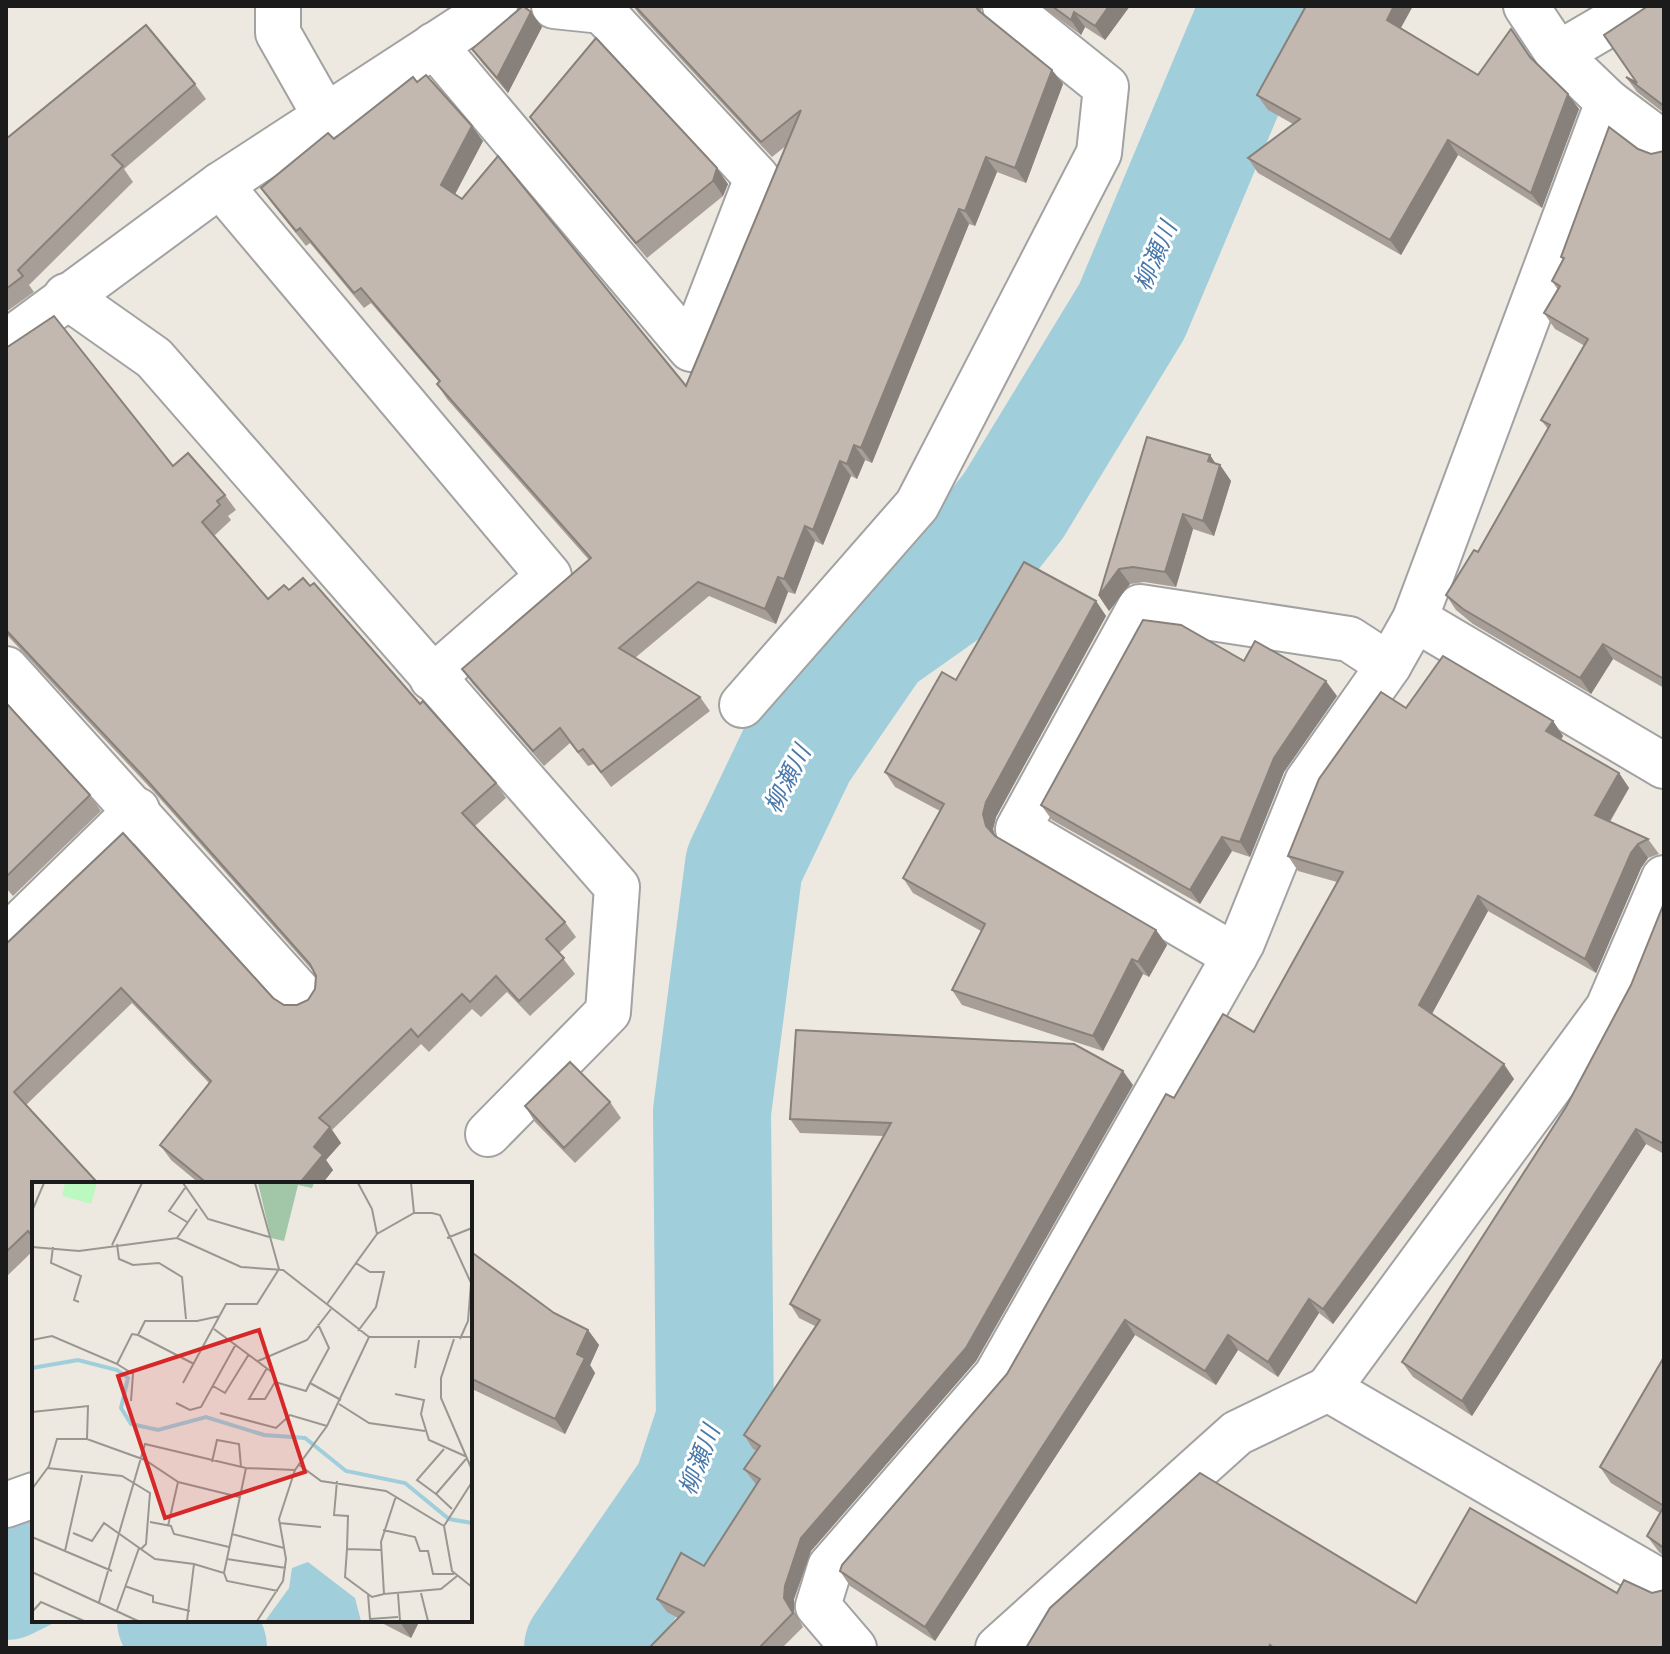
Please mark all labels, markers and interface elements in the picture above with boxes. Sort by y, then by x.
water label: 柳瀬川 [1128,214,1184,295]
water label: 柳瀬川 [758,738,818,818]
inset map [32,1182,472,1622]
water label: 柳瀬川 [673,1418,727,1499]

